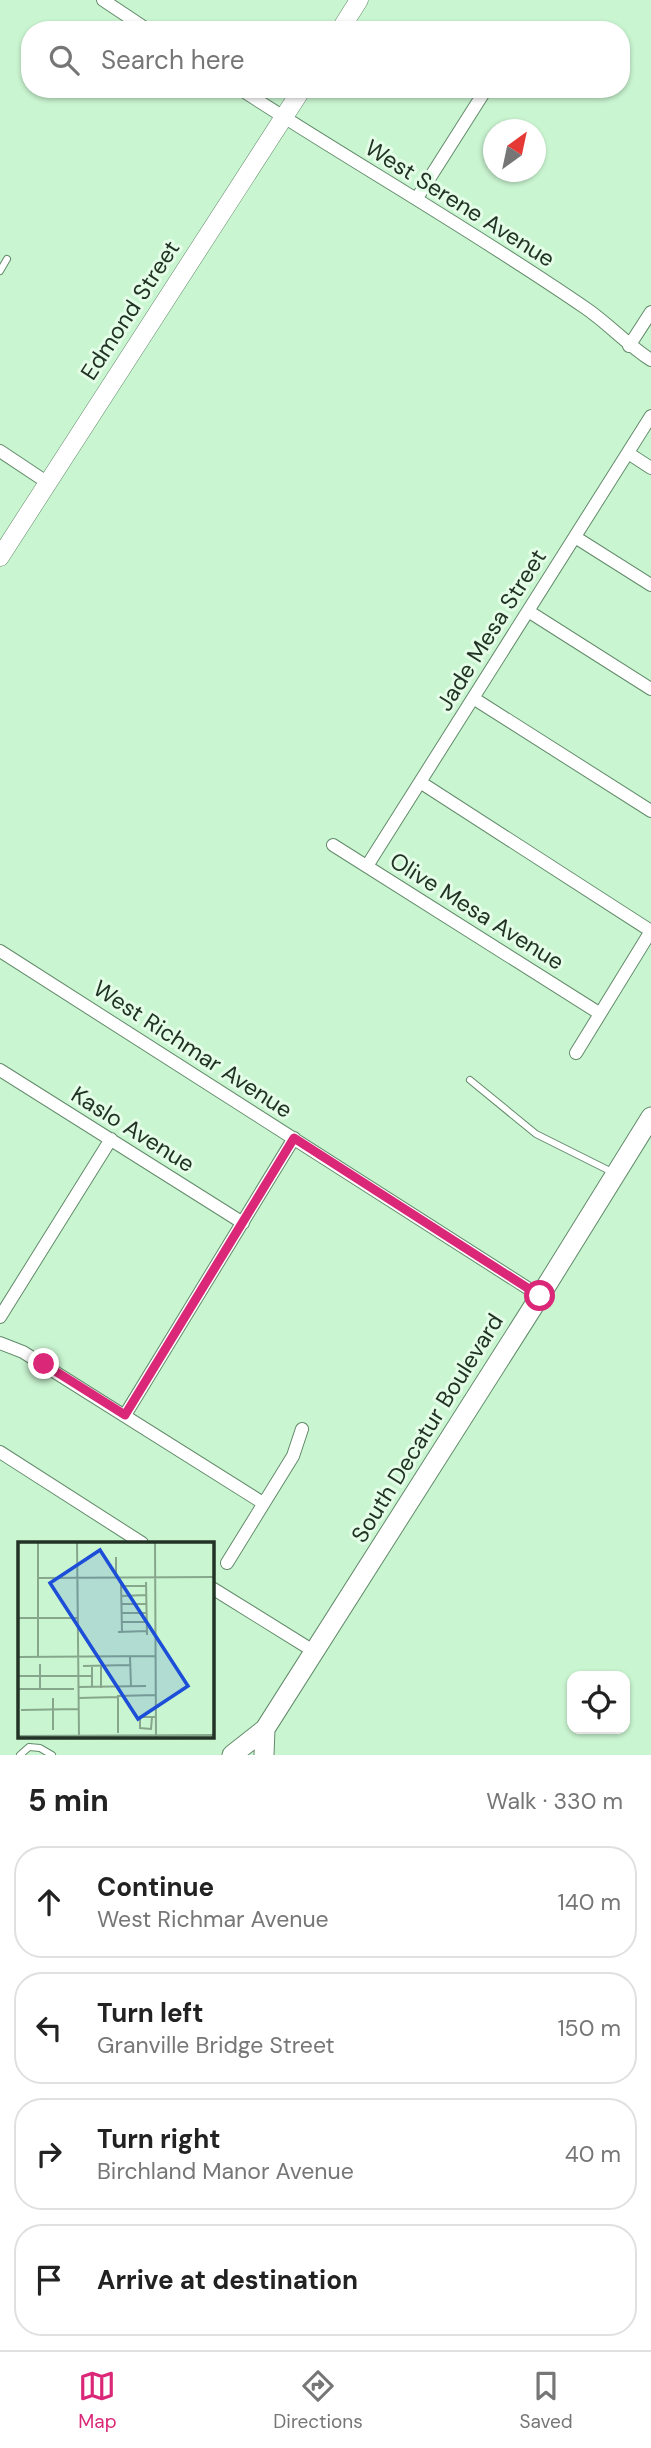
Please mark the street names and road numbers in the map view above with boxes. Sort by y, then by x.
street label: West Serene Avenue [359,132,561,274]
street label: Edmond Street [74,235,186,385]
street label: Jade Mesa Street [429,543,553,717]
street label: Olive Mesa Avenue [384,845,570,977]
street label: West Richmar Avenue [88,973,298,1125]
street label: Kaslo Avenue [66,1079,200,1179]
street label: South Decatur Boulevard [344,1308,510,1548]

